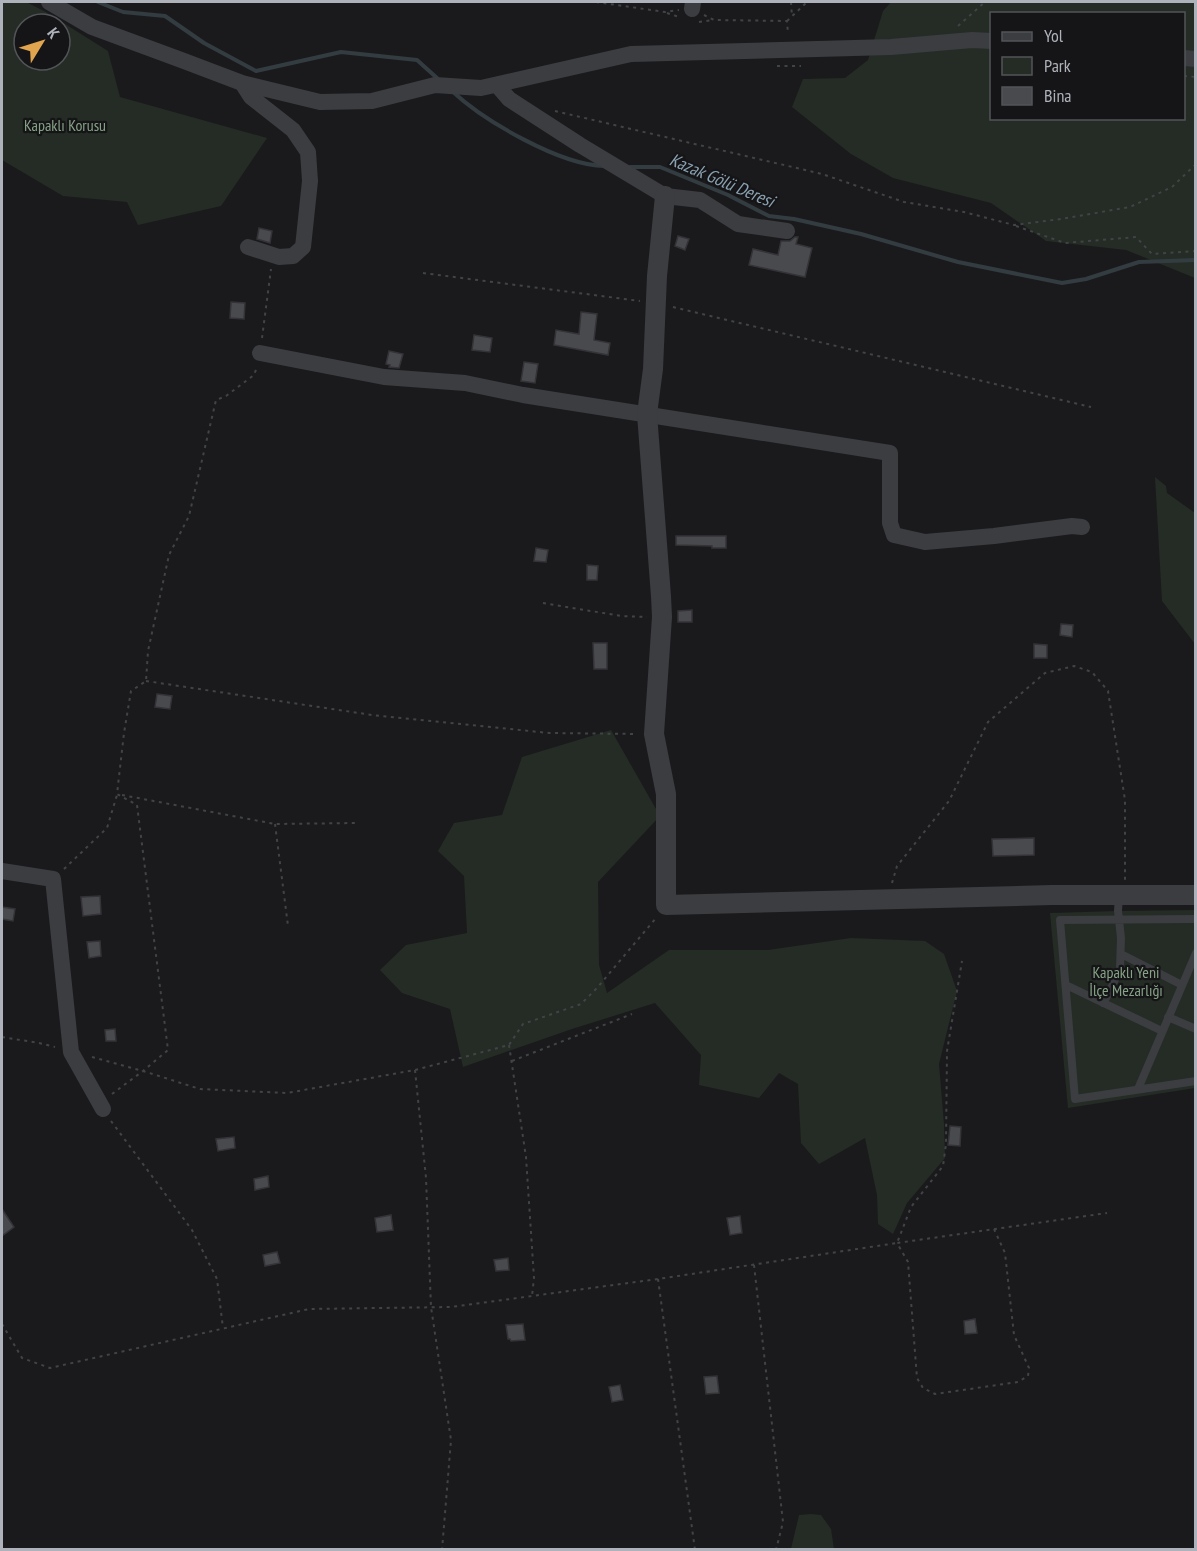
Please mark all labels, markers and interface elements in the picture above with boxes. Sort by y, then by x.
north arrow [12,12,72,72]
legend [990,12,1185,120]
text: K [43,23,65,43]
text: Yol [1044,24,1064,47]
text: Park [1044,54,1071,77]
text: Bina [1044,84,1072,107]
park label: Kapaklı Korusu [24,115,106,135]
water label: Kazak Gölü Deresi [666,148,780,213]
park label: Kapaklı Yeni İlçe Mezarlığı [1089,962,1163,1000]

